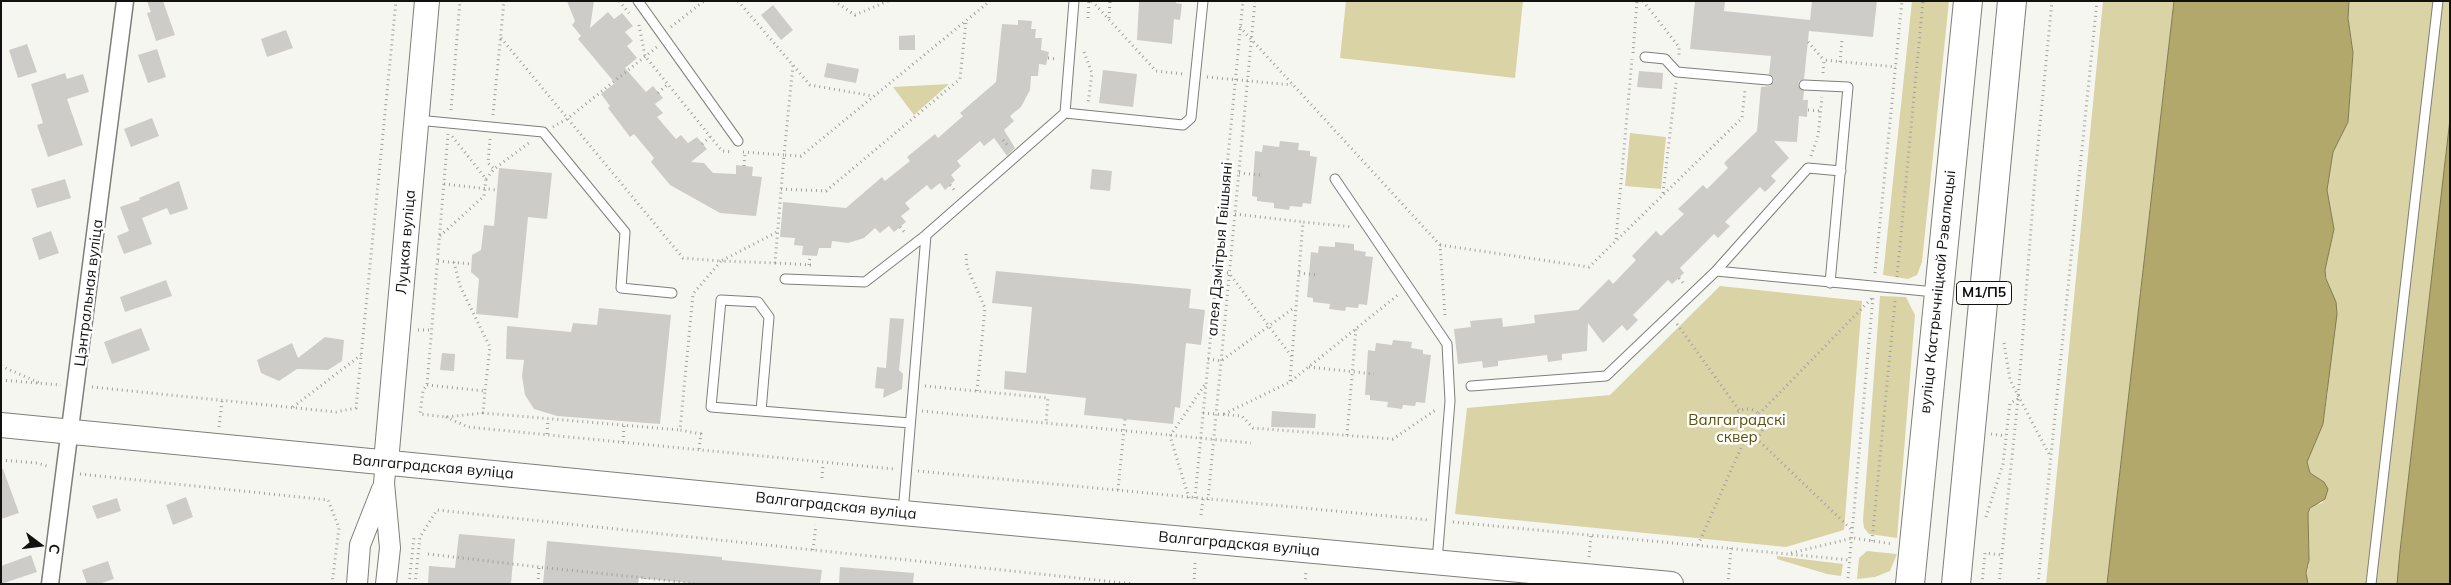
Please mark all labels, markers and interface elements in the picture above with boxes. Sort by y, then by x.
street label: алея Дзмітрыя Гвішыяні [1203,161,1237,337]
street label: вуліца Кастрычніцкай Рэвалюцыі [1916,169,1960,415]
street label: Луцкая вуліца [392,189,420,295]
street label: Цэнтральная вуліца [71,218,107,368]
road number: М1/П5 [1956,282,2012,304]
park label: Валгаградскі сквер [1688,411,1786,446]
street label: Валгаградская вуліца [352,451,514,483]
street label: Валгаградская вуліца [755,489,917,523]
north arrow [15,520,65,570]
street label: Валгаградская вуліца [1158,528,1320,560]
text: С [45,542,64,556]

